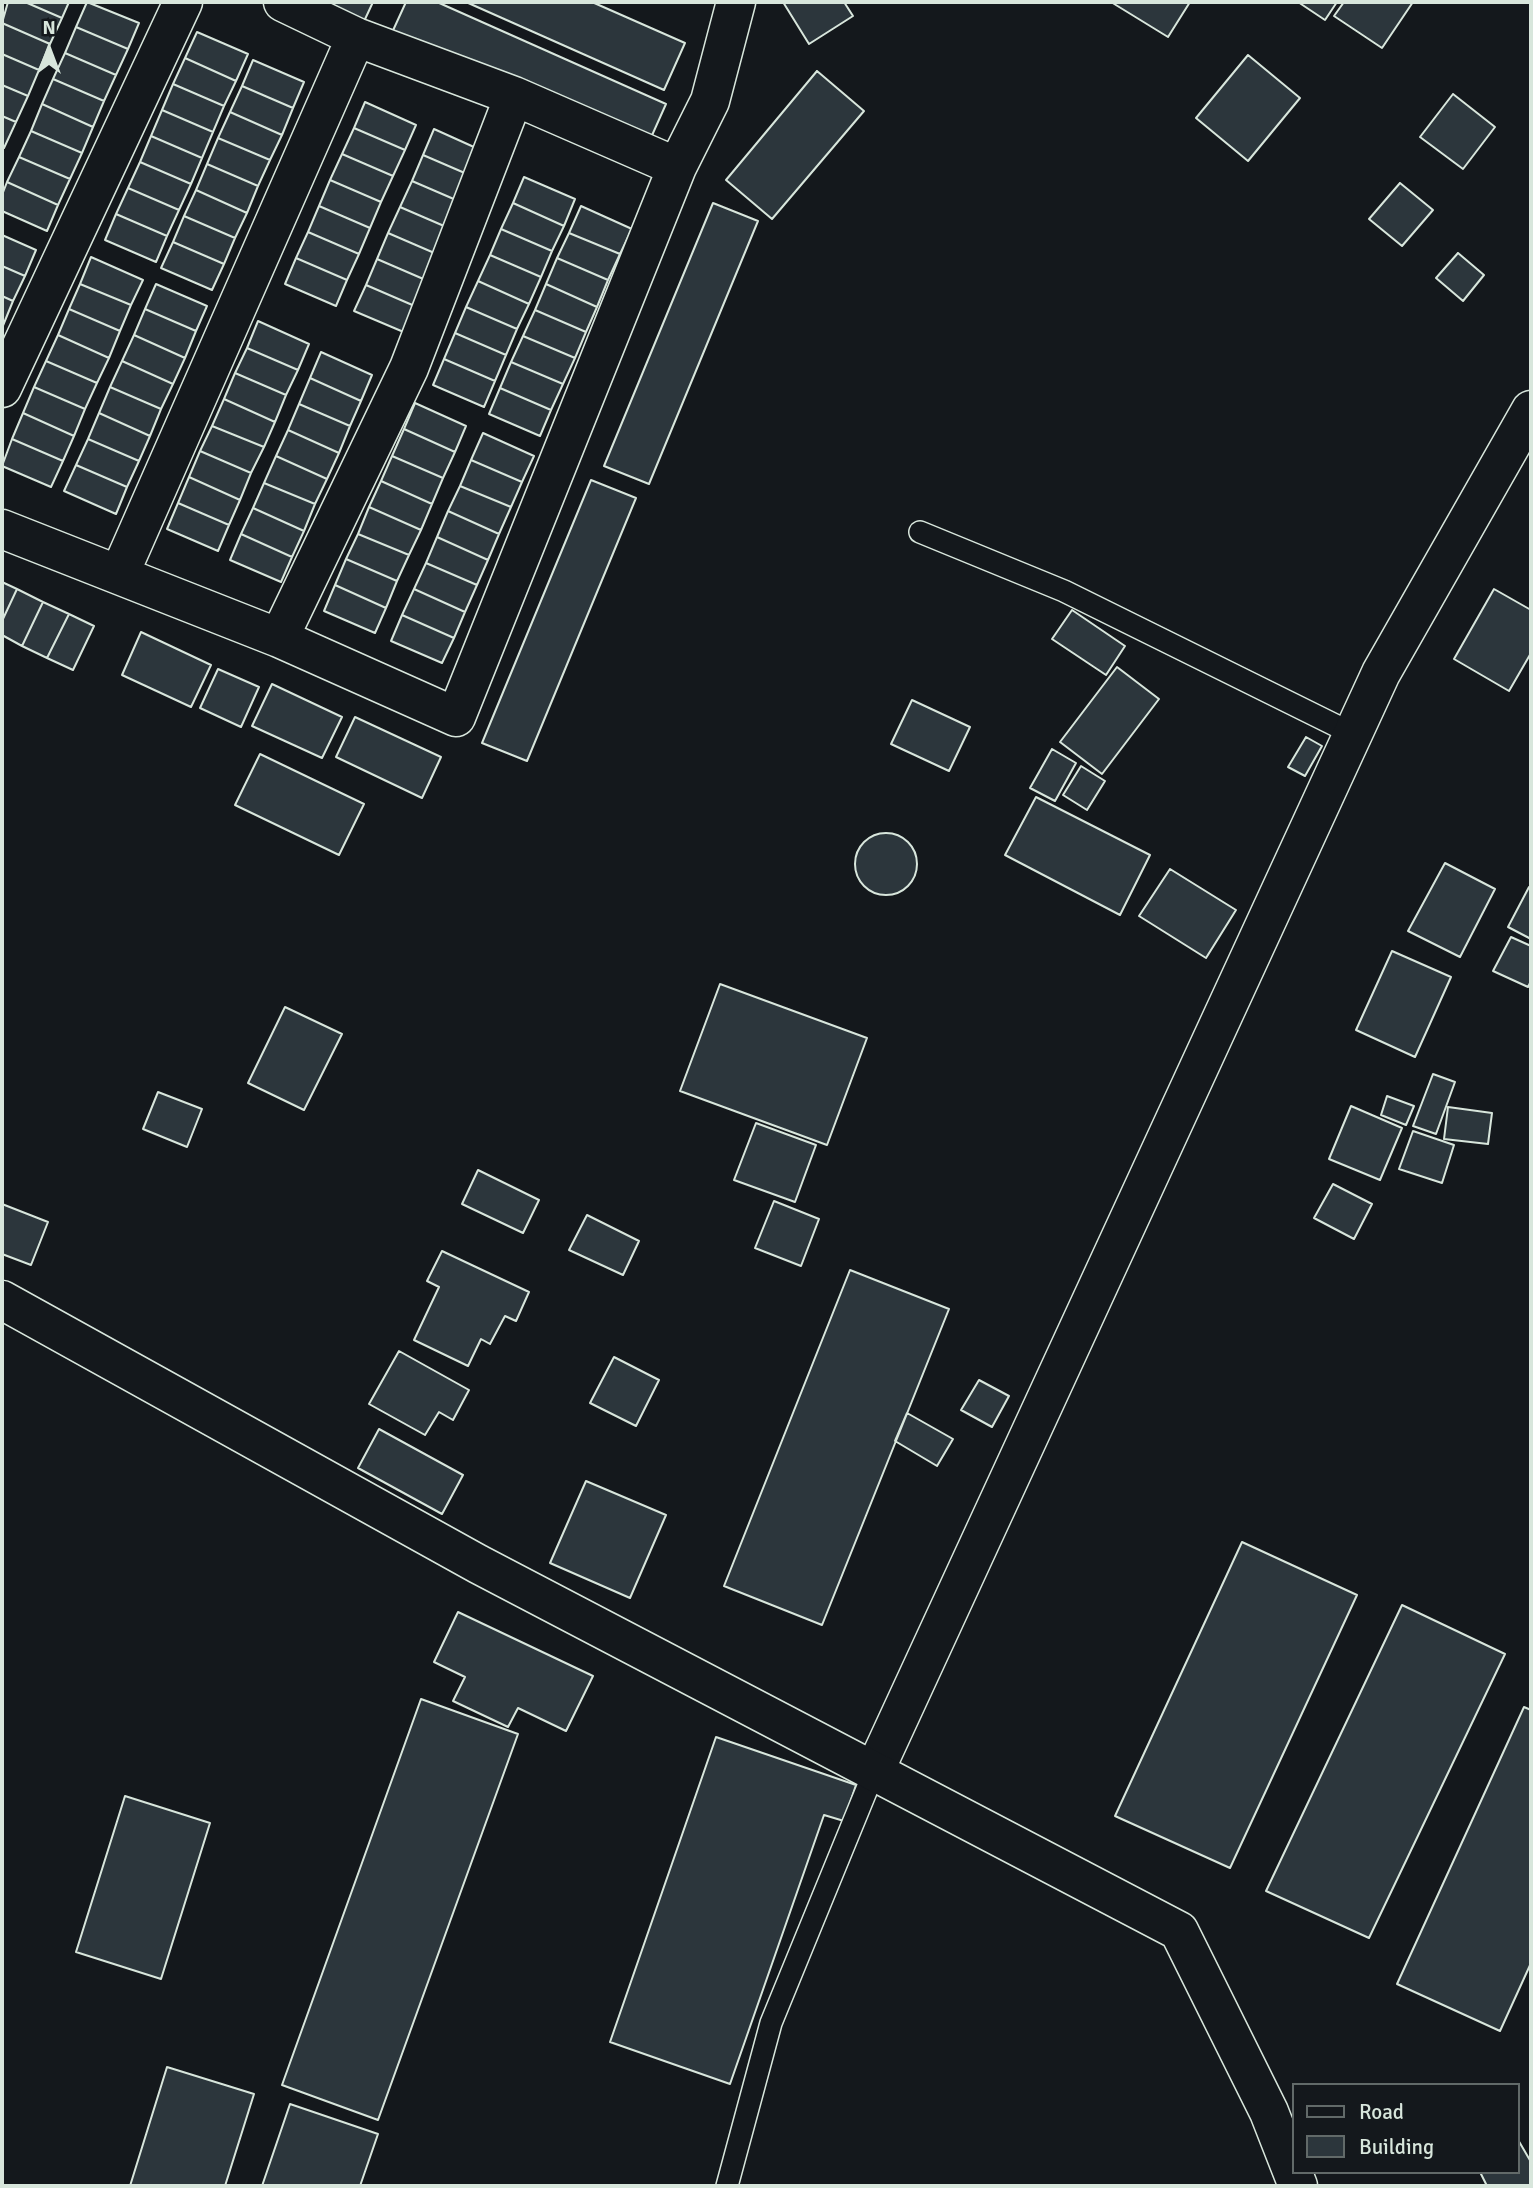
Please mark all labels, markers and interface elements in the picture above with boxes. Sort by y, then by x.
north arrow [14,14,84,84]
text: N [42,16,56,40]
legend [1292,2083,1519,2174]
text: Road [1359,2099,1404,2125]
text: Building [1359,2134,1434,2160]

